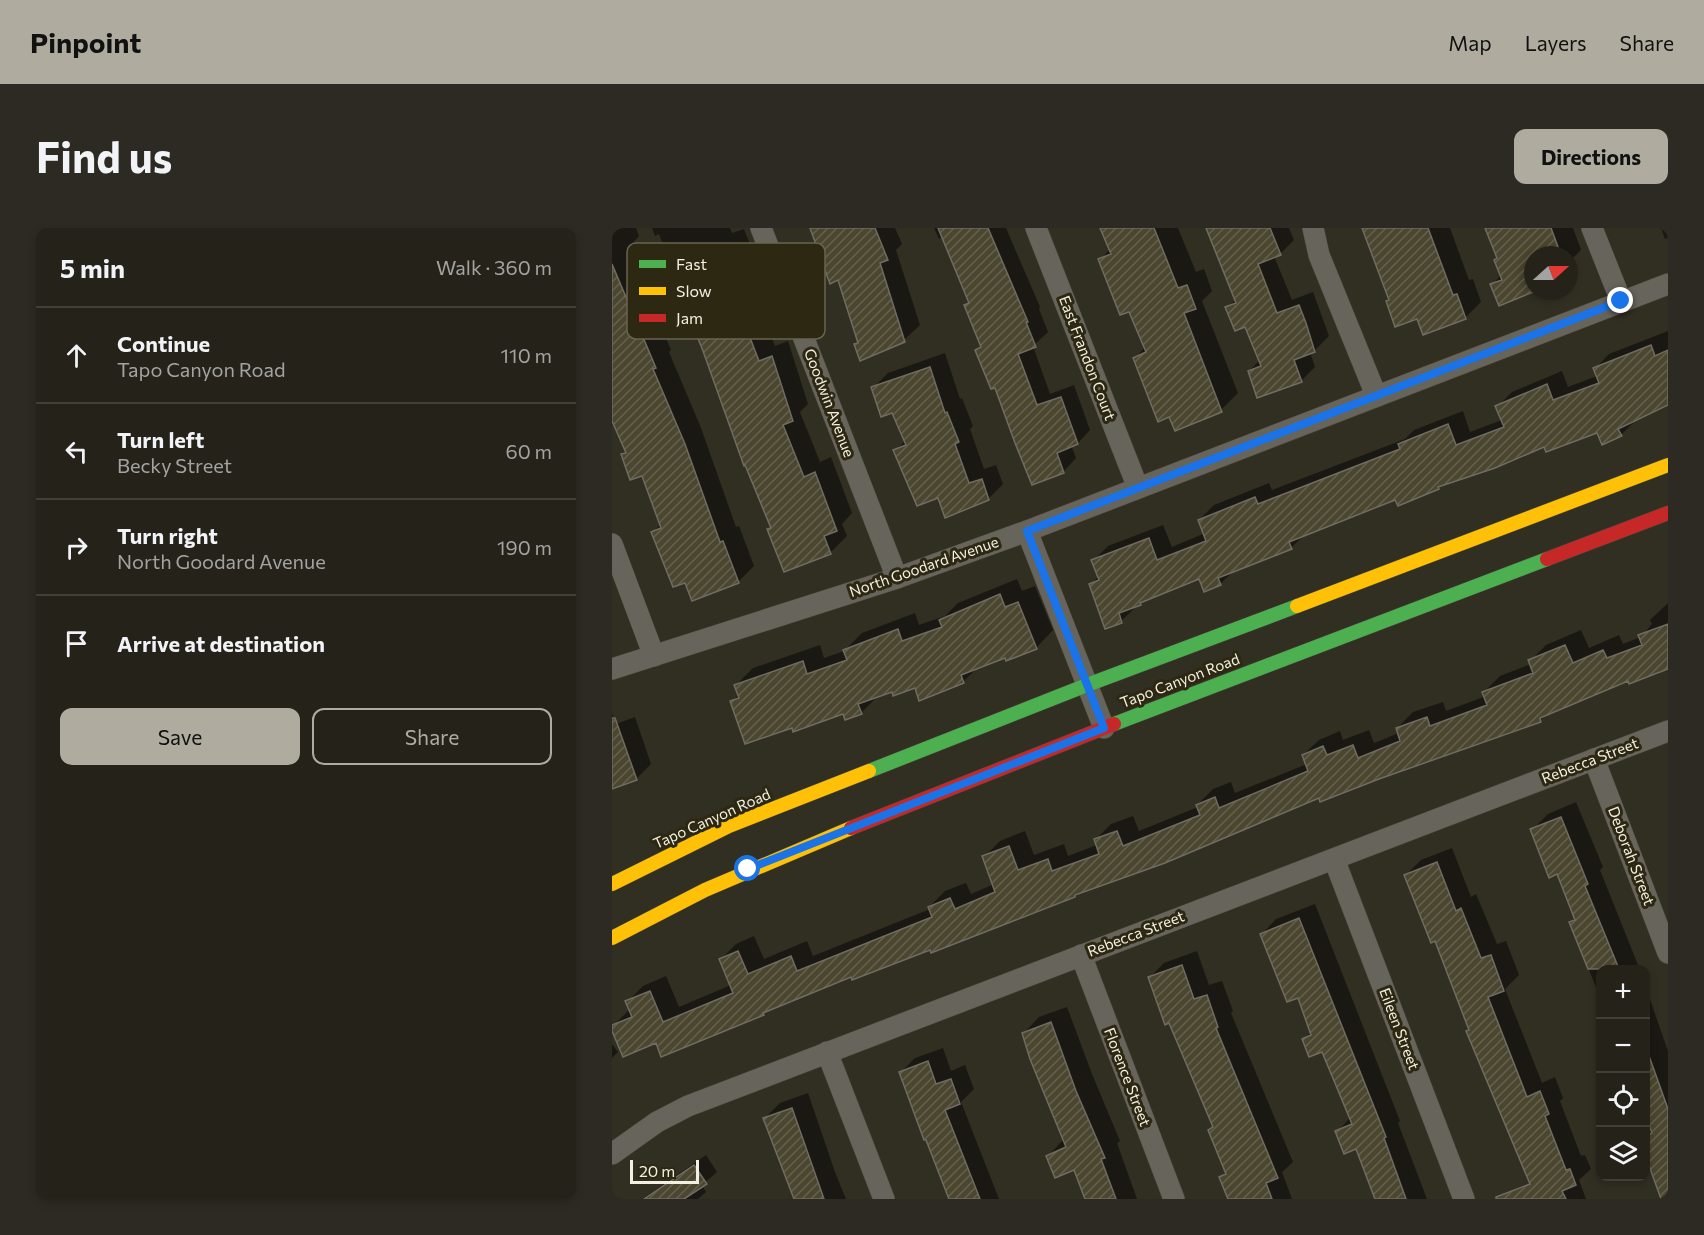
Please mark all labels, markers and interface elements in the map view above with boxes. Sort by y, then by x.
text: Pinpoint [30,25,141,59]
text: Map [1448,30,1492,55]
text: Layers [1525,30,1587,55]
text: Share [1620,30,1674,55]
button: Directions [1514,129,1668,184]
text: Find us [36,130,172,182]
legend [627,243,825,339]
north arrow [1524,246,1578,300]
text: 5 min [60,252,125,283]
text: Fast [676,254,707,273]
text: Walk · 360 m [436,255,552,279]
text: Slow [676,281,712,300]
route end [1607,287,1633,313]
street label: East Frandon Court [1056,293,1120,423]
text: Jam [676,308,703,327]
text: Continue [117,330,210,357]
icon: ahead [60,339,93,372]
text: 110 m [501,343,552,367]
street label: Goodwin Avenue [801,346,859,460]
text: Tapo Canyon Road [117,357,286,381]
text: Turn left [117,426,204,453]
icon: left [60,435,93,468]
text: 60 m [506,439,552,463]
text: Becky Street [117,453,232,477]
text: Turn right [117,522,218,549]
icon: right [60,531,93,564]
street label: North Goodard Avenue [847,532,1001,600]
text: 190 m [497,535,552,559]
text: North Goodard Avenue [117,549,326,573]
icon: arrive [60,627,93,660]
text: Arrive at destination [117,630,325,657]
street label: Tapo Canyon Road [1117,649,1242,711]
button: Save [60,708,300,765]
button: Share [312,708,552,765]
street label: Rebecca Street [1539,733,1641,787]
street label: Tapo Canyon Road [650,784,773,852]
street label: Deborah Street [1605,804,1659,908]
route start [734,855,760,881]
street label: Rebecca Street [1085,906,1187,960]
map controls [1596,965,1650,1181]
button: + [1596,965,1650,1019]
street label: Eileen Street [1376,985,1424,1072]
button: − [1596,1019,1650,1073]
street label: Florence Street [1101,1025,1155,1129]
button: locate [1596,1073,1650,1127]
button: layers [1596,1127,1650,1181]
scale bar [630,1157,699,1184]
text: 20 m [639,1161,675,1180]

